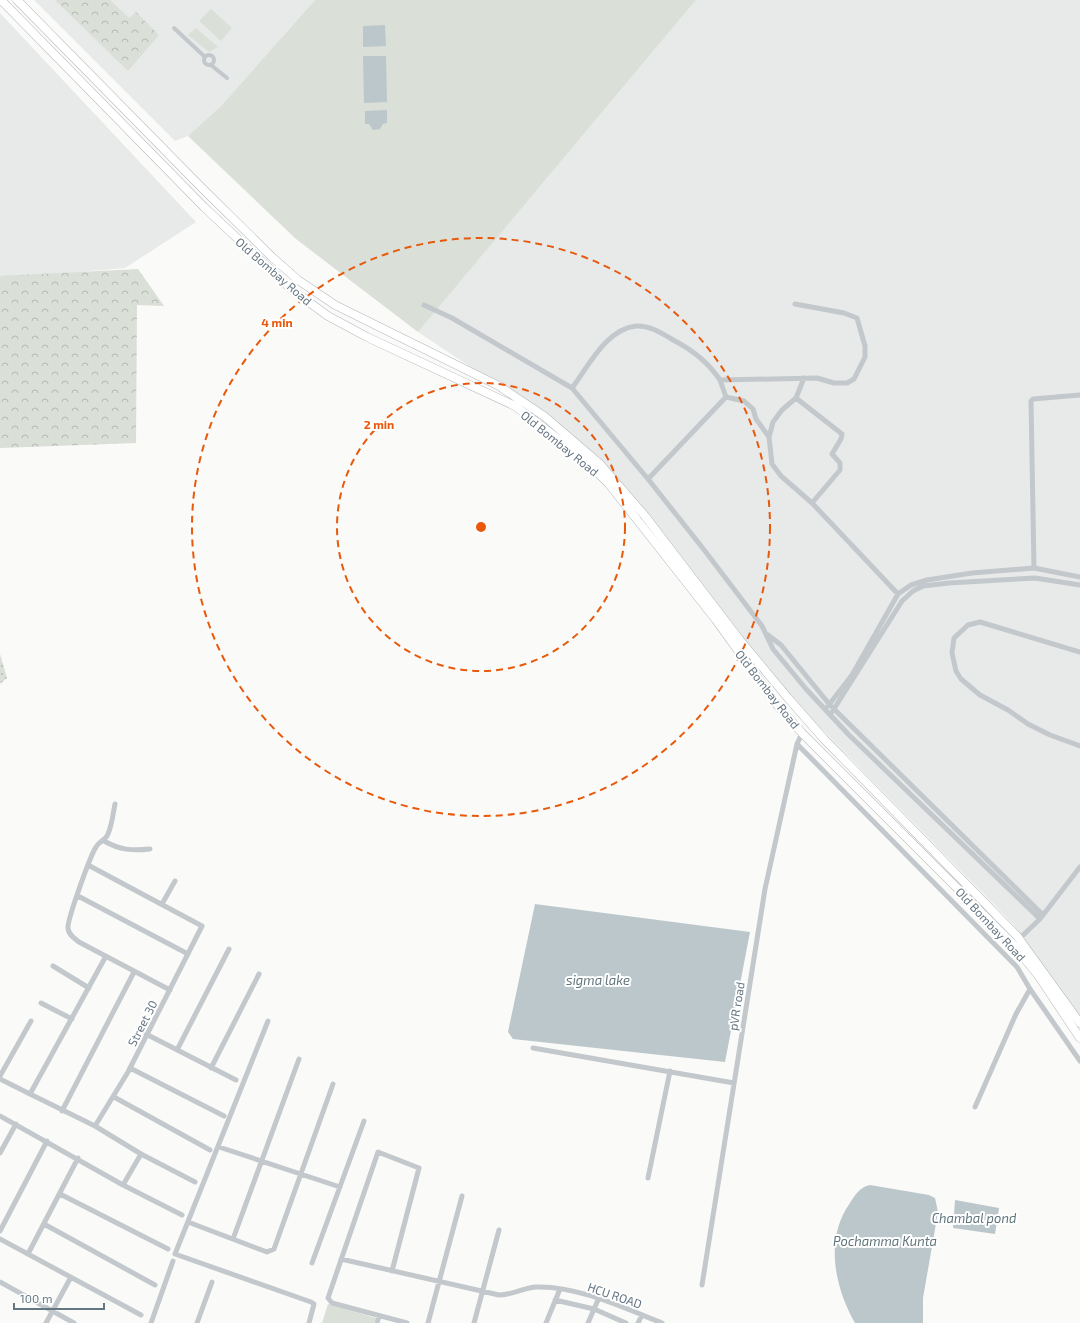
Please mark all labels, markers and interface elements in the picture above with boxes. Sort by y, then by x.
street label: Old Bombay Road [233,234,315,308]
text: 4 min [261,315,293,329]
street label: Old Bombay Road [518,407,602,479]
text: 2 min [364,417,394,431]
centre of rings [474,520,488,534]
street label: Old Bombay Road [733,647,803,731]
street label: Old Bombay Road [953,884,1029,964]
water label: sigma lake [566,972,630,988]
street label: pVR road [725,981,747,1031]
street label: Street 30 [124,998,160,1048]
water label: Chambal pond [932,1210,1017,1226]
water label: Pochamma Kunta [833,1233,937,1249]
street label: HCU ROAD [586,1279,644,1311]
scale bar [14,1285,104,1311]
text: 100 m [20,1291,52,1305]

